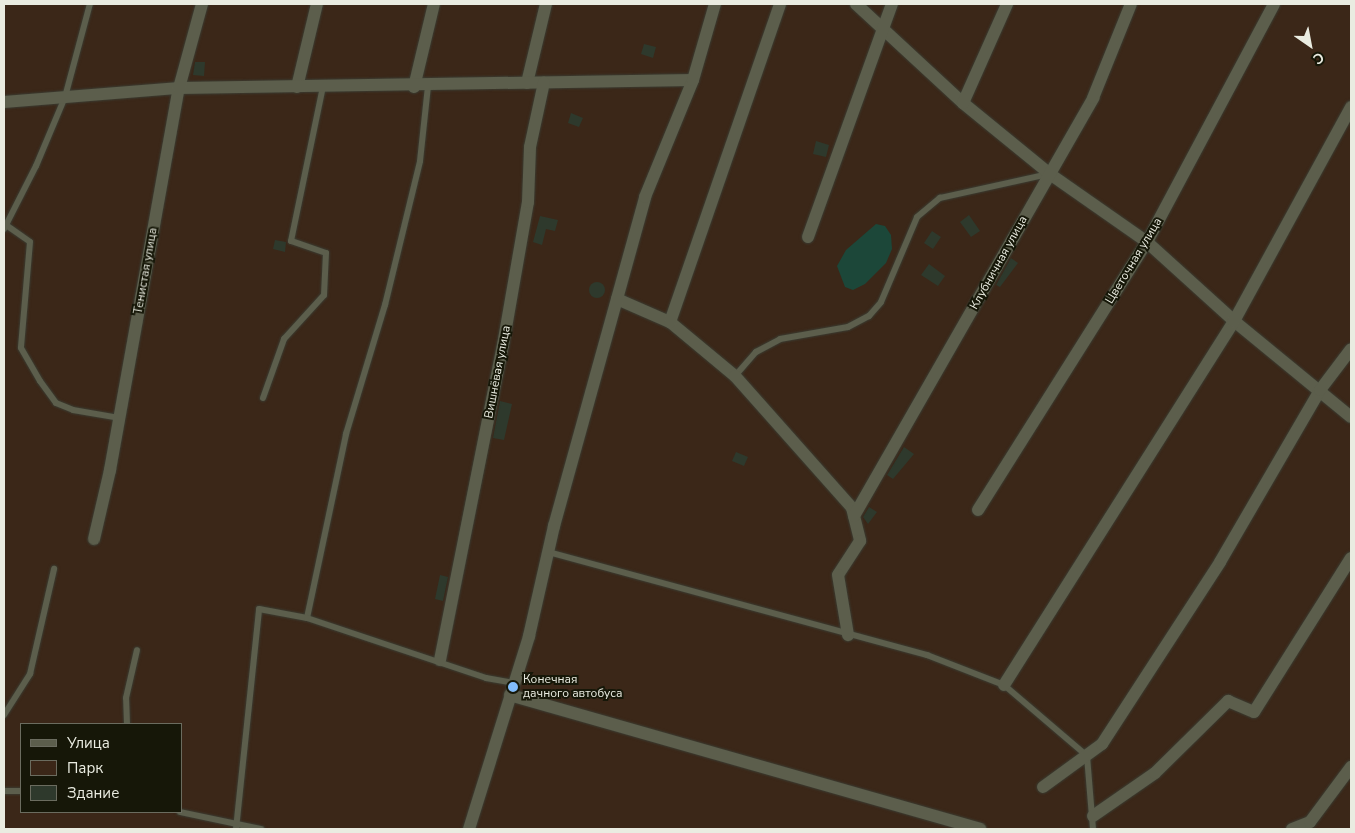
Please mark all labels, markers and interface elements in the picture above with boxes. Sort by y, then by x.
north arrow [1285,20,1335,70]
text: С [1309,47,1328,69]
street label: Клубничная улица [967,214,1031,312]
street label: Цветочная улица [1103,215,1165,307]
street label: Тенистая улица [131,227,161,315]
street label: Вишнёвая улица [482,324,514,420]
place label: Конечная дачного автобуса [523,673,622,701]
marker: Конечная дачного автобуса [507,681,519,693]
legend [20,723,182,813]
text: Улица [67,733,110,753]
text: Парк [67,758,103,778]
text: Здание [67,783,119,803]

